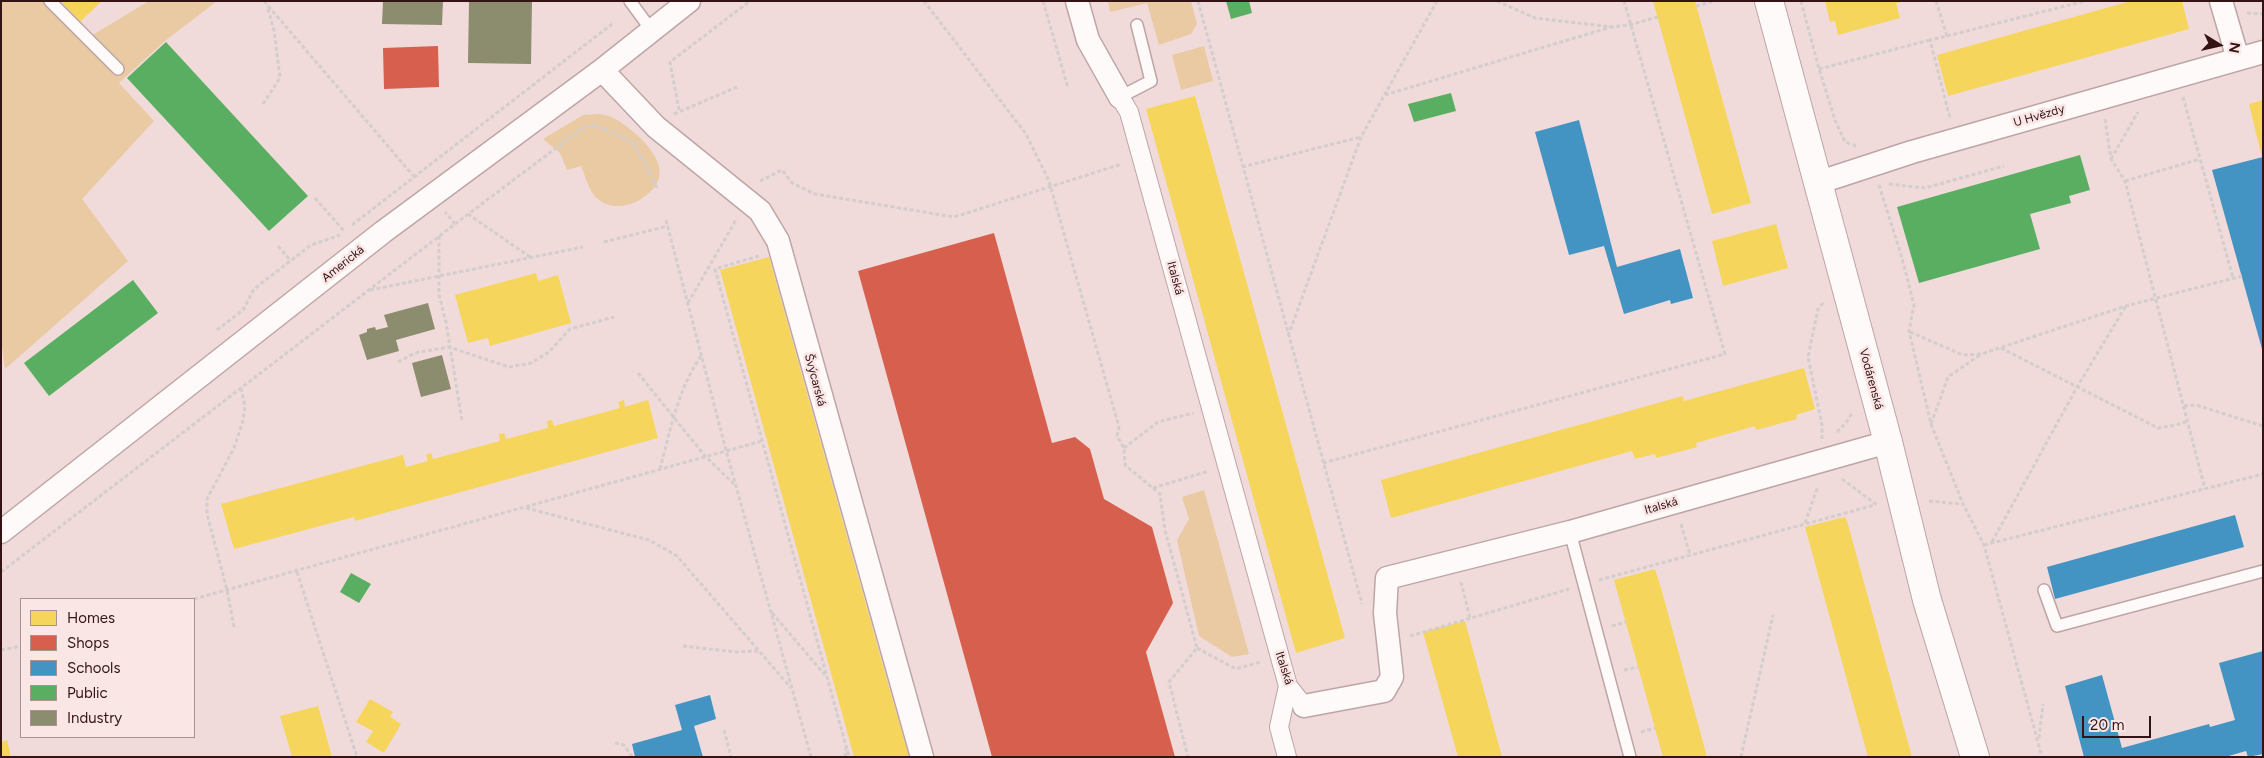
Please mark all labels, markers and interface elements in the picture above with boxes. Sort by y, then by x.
north arrow [2194,20,2244,70]
text: N [2225,41,2244,54]
street label: U Hvězdy [2012,102,2066,130]
street label: Americká [319,243,367,285]
street label: Italská [1164,260,1186,296]
street label: Vodárenská [1856,347,1886,411]
street label: Švýcarská [801,352,829,408]
street label: Italská [1643,494,1679,518]
legend [20,598,195,738]
text: Homes [67,609,115,627]
text: Shops [67,634,109,652]
street label: Italská [1272,650,1296,686]
text: Schools [67,659,120,677]
text: Public [67,684,108,702]
scale bar [2084,706,2153,738]
text: Industry [67,709,122,727]
text: 20 m [2090,716,2124,734]

